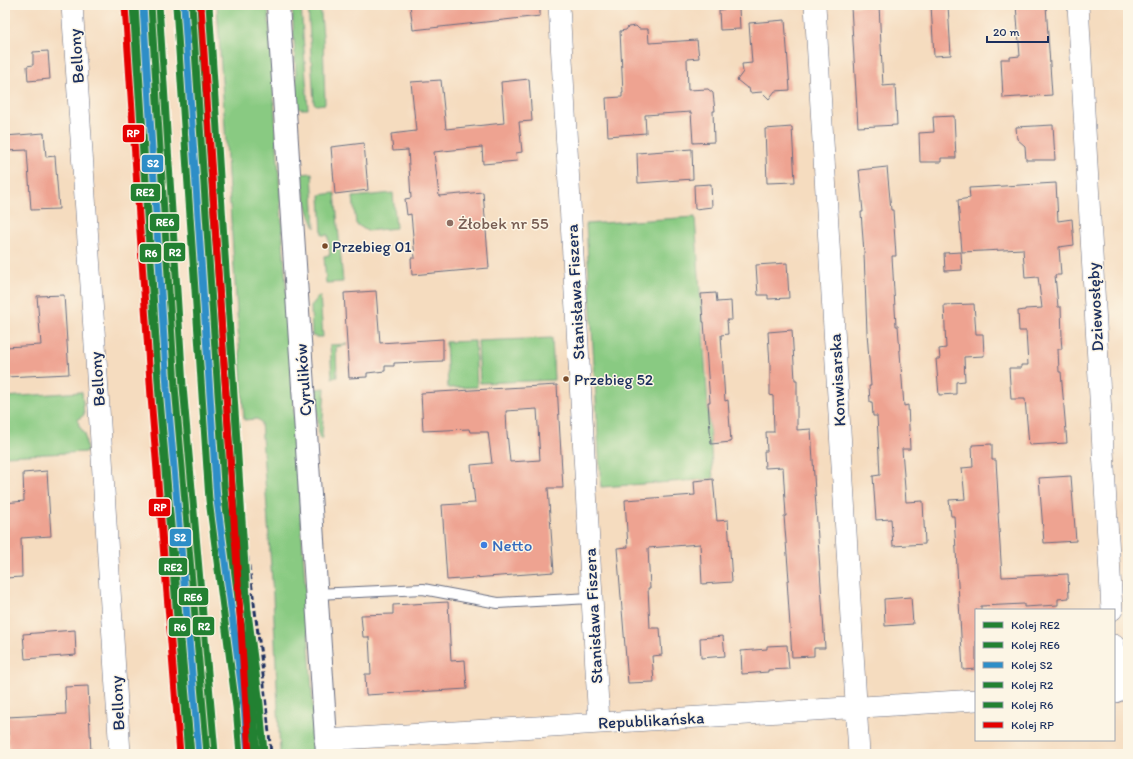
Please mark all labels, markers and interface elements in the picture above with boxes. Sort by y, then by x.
scale bar [987,18,1048,44]
text: 20 m [993,25,1020,39]
street label: Bellony [64,28,88,84]
line badge: RP [122,124,145,143]
text: RP [127,127,140,140]
line badge: S2 [141,154,164,173]
text: S2 [147,157,159,170]
line badge: RE2 [130,183,161,202]
text: RE2 [136,186,154,199]
line badge: RE6 [149,213,180,232]
place label: Żłobek nr 55 [458,213,549,233]
text: RE6 [156,216,174,229]
marker: Żłobek nr 55 [445,218,455,228]
street label: Stanisława Fiszera [561,223,589,360]
place label: Przebieg 01 [332,237,412,256]
marker: Przebieg 01 [320,241,330,251]
line badge: R2 [163,242,186,262]
line badge: R6 [139,243,162,263]
text: R2 [169,246,181,259]
text: R6 [145,247,157,260]
street label: Dziewosłęby [1083,262,1107,352]
street label: Konwisarska [825,333,849,427]
street label: Cyrulików [290,343,316,417]
street label: Bellony [85,351,109,407]
place label: Przebieg 52 [574,370,654,389]
marker: Przebieg 52 [561,374,571,384]
line badge: RP [148,498,171,517]
text: RP [154,501,167,514]
line badge: S2 [169,528,192,547]
text: S2 [174,531,186,544]
place label: Netto [492,535,532,555]
marker: Netto [479,540,489,550]
street label: Stanisława Fiszera [579,547,607,684]
line badge: RE2 [158,557,188,576]
text: RE2 [164,561,182,574]
line badge: RE6 [178,587,209,606]
text: RE6 [184,591,202,604]
legend [975,609,1115,741]
line badge: R2 [192,616,215,636]
line badge: R6 [168,617,191,637]
text: Kolej RE2 [1011,618,1061,632]
text: R2 [198,620,210,633]
text: R6 [174,621,186,634]
text: Kolej RE6 [1011,638,1060,652]
text: Kolej S2 [1011,658,1053,672]
street label: Bellony [106,675,128,731]
text: Kolej R2 [1011,678,1054,692]
text: Kolej R6 [1011,698,1053,712]
street label: Republikańska [597,707,705,733]
text: Kolej RP [1011,718,1054,732]

